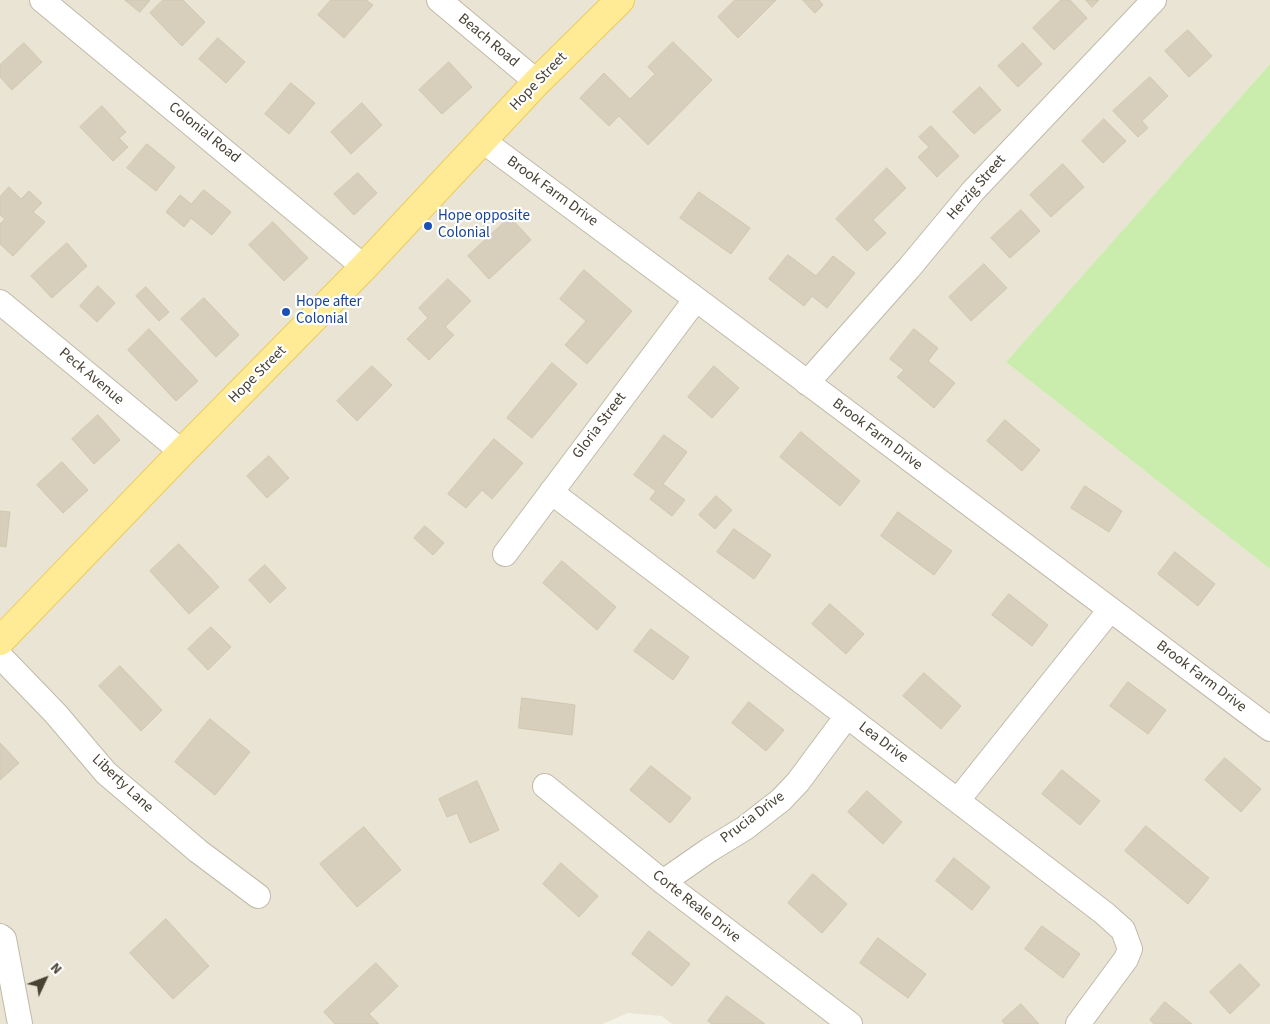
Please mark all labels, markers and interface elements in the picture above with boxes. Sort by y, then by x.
street label: Beach Road [454,10,522,72]
street label: Hope Street [507,49,571,115]
street label: Colonial Road [164,99,244,167]
street label: Herzig Street [944,152,1010,224]
street label: Brook Farm Drive [503,153,601,231]
place label: Hope opposite Colonial [438,208,530,243]
marker: Hope opposite Colonial [422,220,434,232]
place label: Hope after Colonial [296,294,362,329]
marker: Hope after Colonial [280,306,292,318]
street label: Hope Street [225,342,291,408]
street label: Peck Avenue [55,345,127,409]
street label: Gloria Street [569,389,631,463]
street label: Brook Farm Drive [828,395,926,475]
street label: Brook Farm Drive [1152,637,1250,717]
street label: Lea Drive [855,719,911,767]
street label: Liberty Lane [88,751,156,817]
street label: Prucia Drive [717,788,789,848]
street label: Corte Reale Drive [648,867,744,947]
north arrow [20,954,70,1004]
text: N [45,959,66,979]

